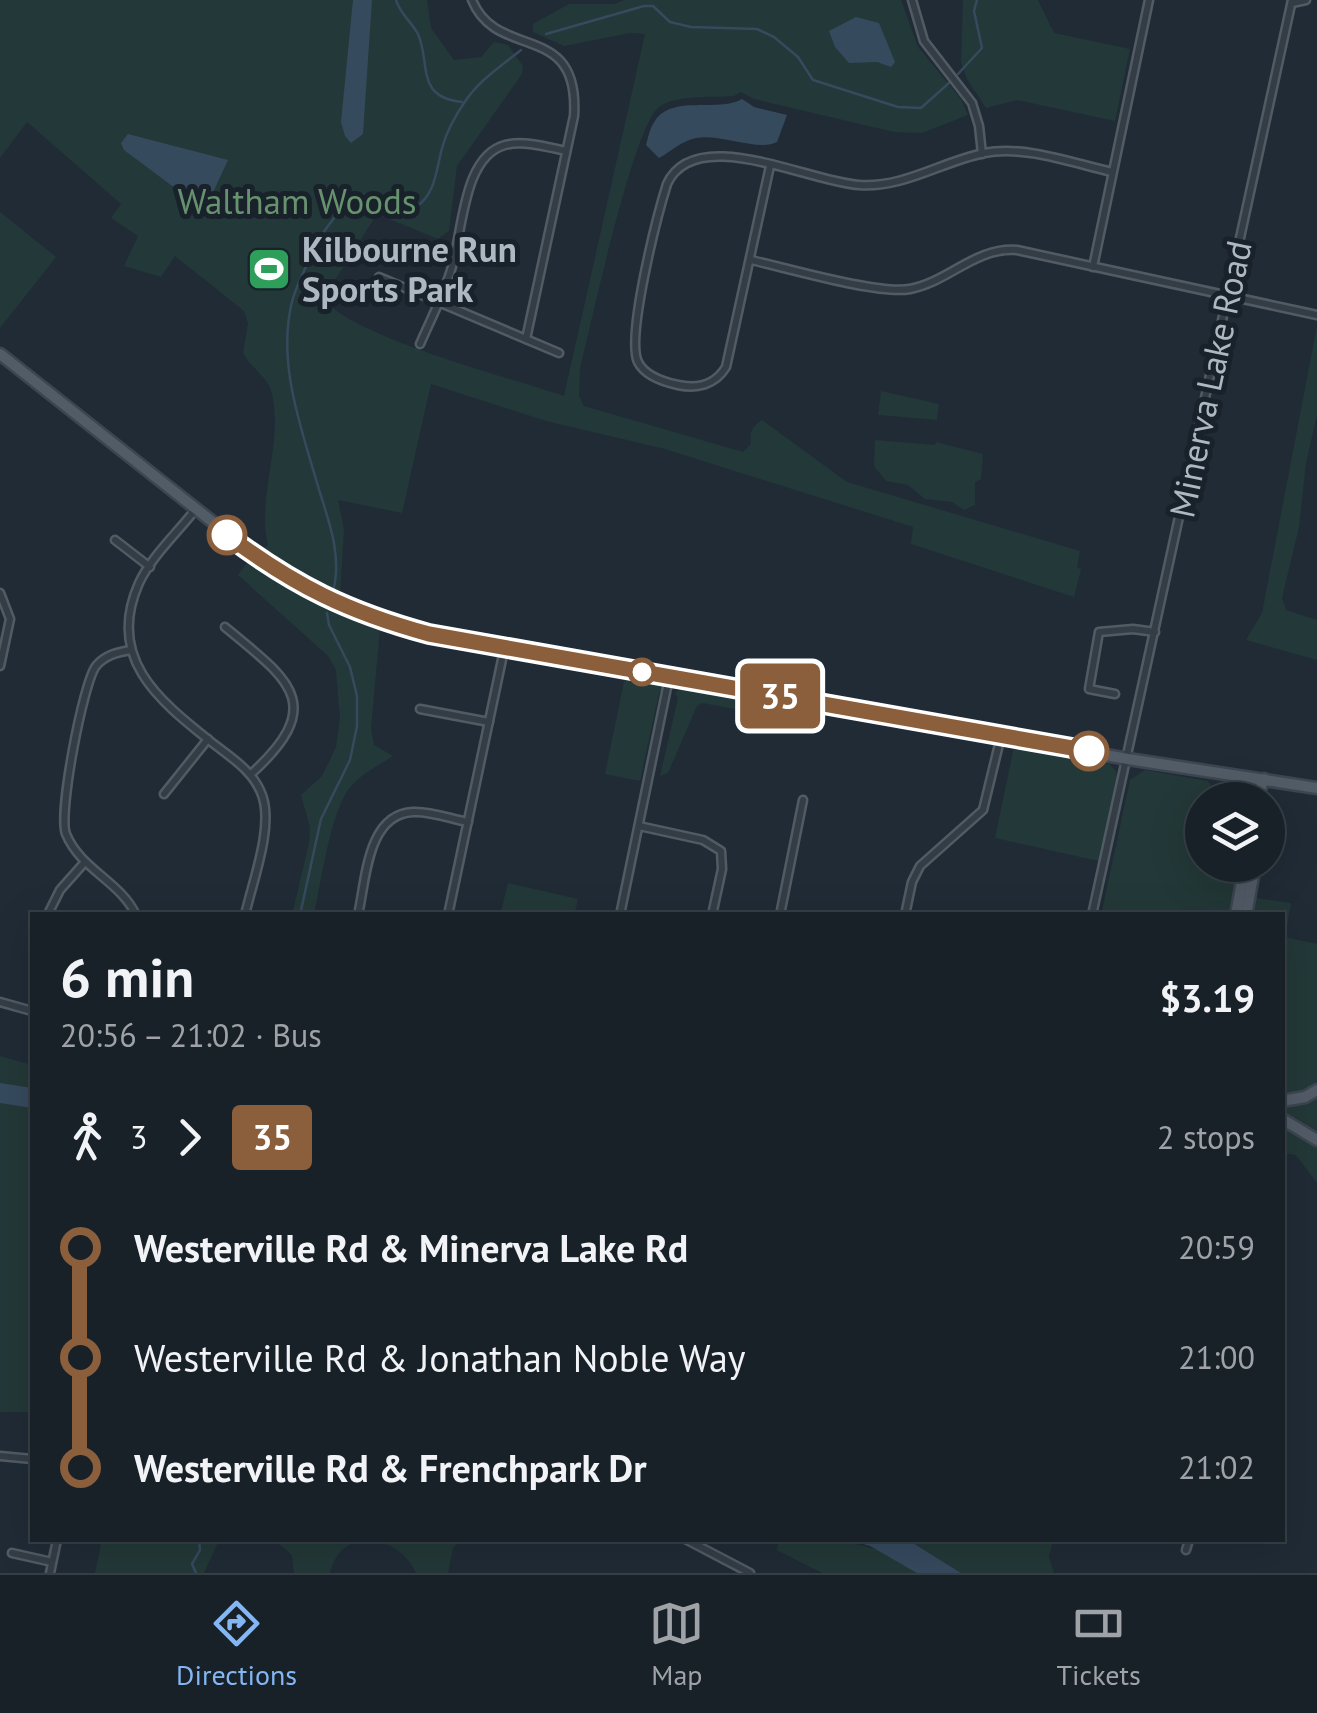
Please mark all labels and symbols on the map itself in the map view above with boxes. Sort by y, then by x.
park label: Waltham Woods [177,178,417,224]
place label: Kilbourne Run Sports Park [302,226,517,312]
street label: Minerva Lake Road [1158,236,1262,522]
sports icon: Kilbourne Run Sports Park [246,246,292,292]
unlabelled marker [208,516,246,554]
unlabelled marker [629,659,655,685]
line badge: 35 [735,664,825,728]
unlabelled marker [1070,732,1108,770]

